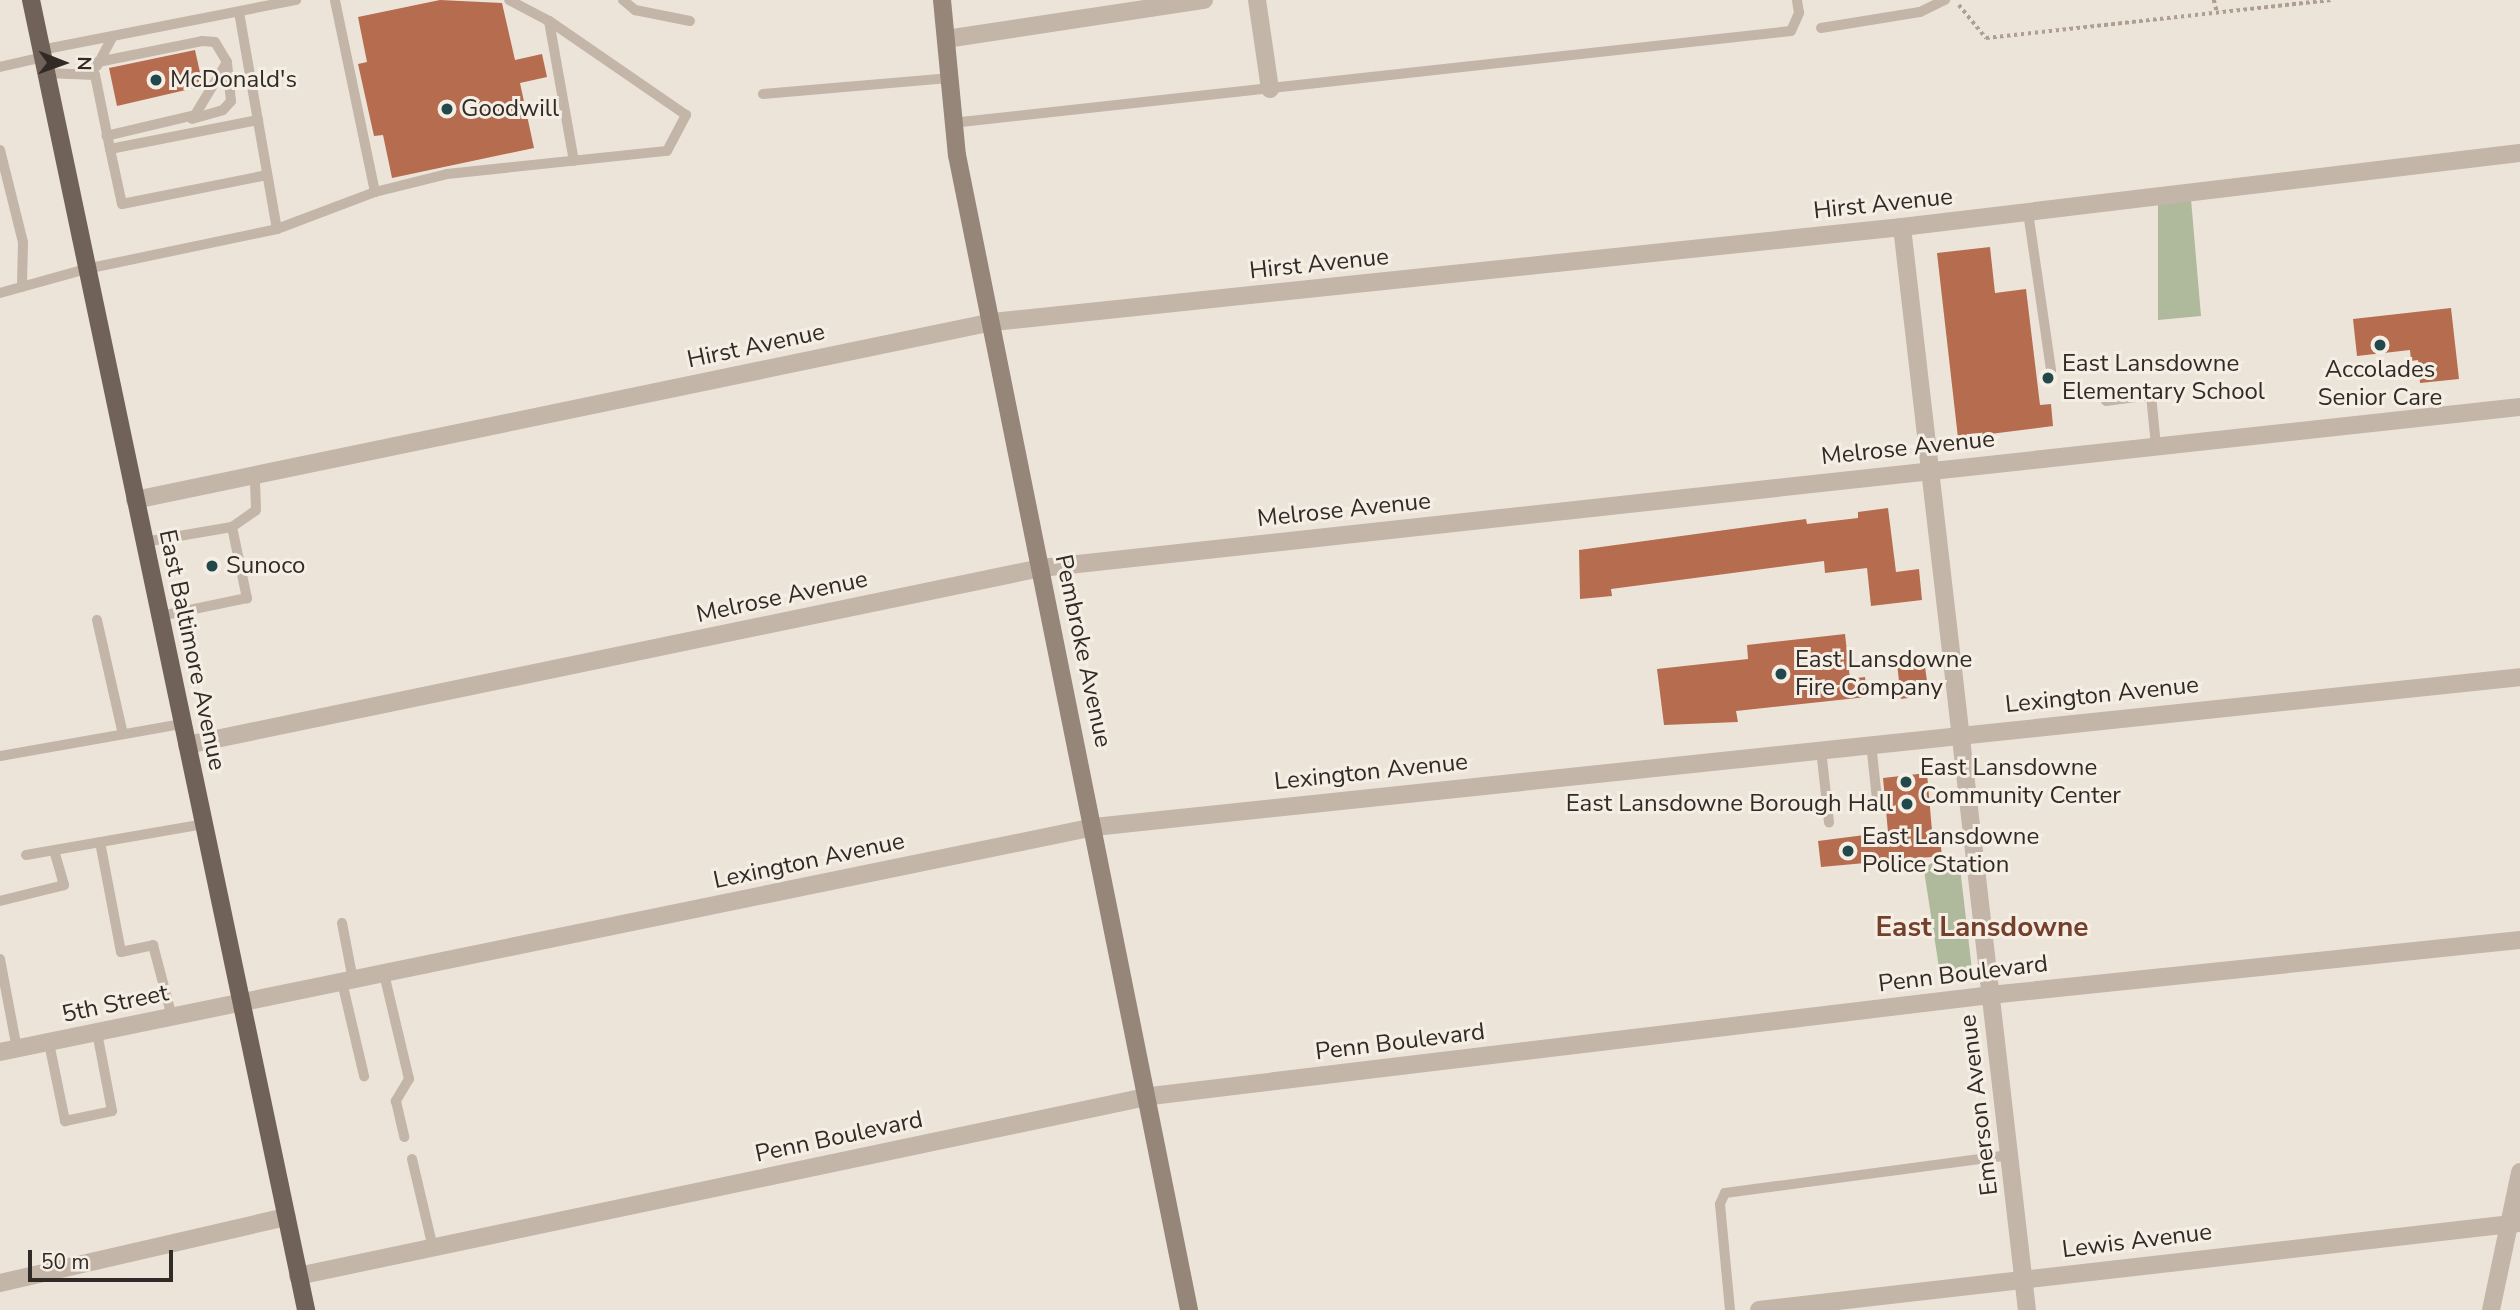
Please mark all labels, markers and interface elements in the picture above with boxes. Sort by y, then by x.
north arrow [28,28,98,98]
text: N [71,56,97,71]
place label: McDonald's [170,66,297,94]
marker: McDonald's [148,72,164,88]
place label: Goodwill [461,95,559,123]
marker: Goodwill [439,101,455,117]
street label: Hirst Avenue [1812,182,1954,226]
street label: Hirst Avenue [1248,242,1390,286]
street label: Hirst Avenue [685,317,827,375]
marker: Accolades Senior Care [2372,337,2388,353]
place label: East Lansdowne Elementary School [2062,350,2265,406]
place label: Accolades Senior Care [2318,356,2442,412]
marker: East Lansdowne Elementary School [2040,370,2056,386]
street label: Melrose Avenue [1820,425,1996,471]
street label: Melrose Avenue [1256,487,1432,533]
street label: East Baltimore Avenue [152,527,232,773]
place label: Sunoco [226,552,305,580]
street label: Pembroke Avenue [1049,552,1117,750]
marker: Sunoco [204,558,220,574]
street label: Melrose Avenue [694,565,870,629]
place label: East Lansdowne Fire Company [1795,646,1972,702]
marker: East Lansdowne Fire Company [1773,666,1789,682]
street label: Lexington Avenue [2004,671,2200,719]
street label: Lexington Avenue [1273,748,1469,796]
place label: East Lansdowne Community Center [1920,754,2121,810]
marker: East Lansdowne Community Center [1898,774,1914,790]
place label: East Lansdowne Borough Hall [1566,790,1893,818]
marker: East Lansdowne Borough Hall [1899,796,1915,812]
place label: East Lansdowne Police Station [1862,823,2039,879]
street label: Lexington Avenue [711,827,907,895]
marker: East Lansdowne Police Station [1840,843,1856,859]
district label: East Lansdowne [1876,910,2088,944]
street label: Penn Boulevard [1877,949,2049,999]
street label: 5th Street [59,979,171,1029]
street label: Emerson Avenue [1954,1013,2004,1197]
street label: Penn Boulevard [1314,1017,1486,1067]
street label: Penn Boulevard [752,1105,926,1169]
street label: Lewis Avenue [2060,1218,2214,1264]
scale bar [32,1236,177,1280]
text: 50 m [41,1248,90,1276]

